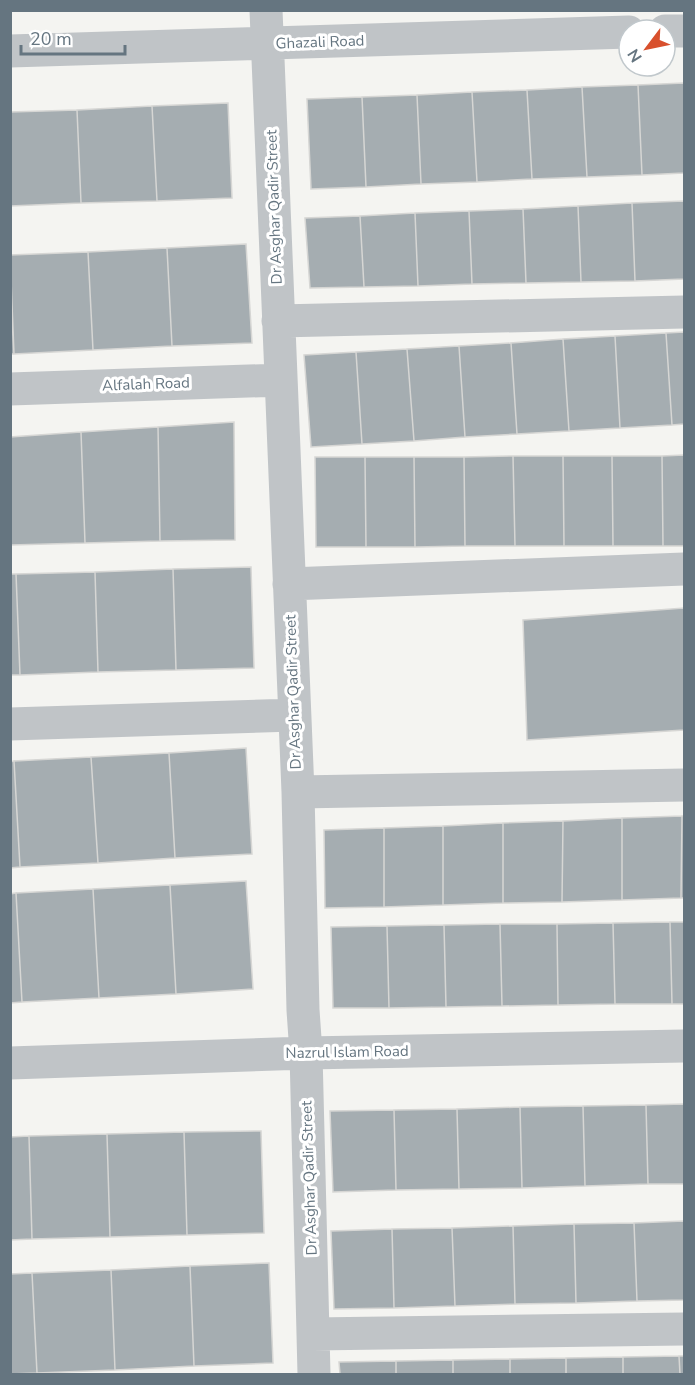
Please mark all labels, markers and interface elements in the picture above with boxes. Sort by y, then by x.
scale bar [21,18,124,56]
north arrow [617,18,677,78]
text: 20 m [30,27,72,51]
street label: Ghazali Road [275,30,365,54]
text: N [623,45,648,66]
street label: Dr Asghar Qadir Street [261,129,287,285]
street label: Alfalah Road [102,372,190,396]
street label: Dr Asghar Qadir Street [280,614,306,770]
street label: Nazrul Islam Road [285,1041,409,1063]
street label: Dr Asghar Qadir Street [296,1100,322,1256]

